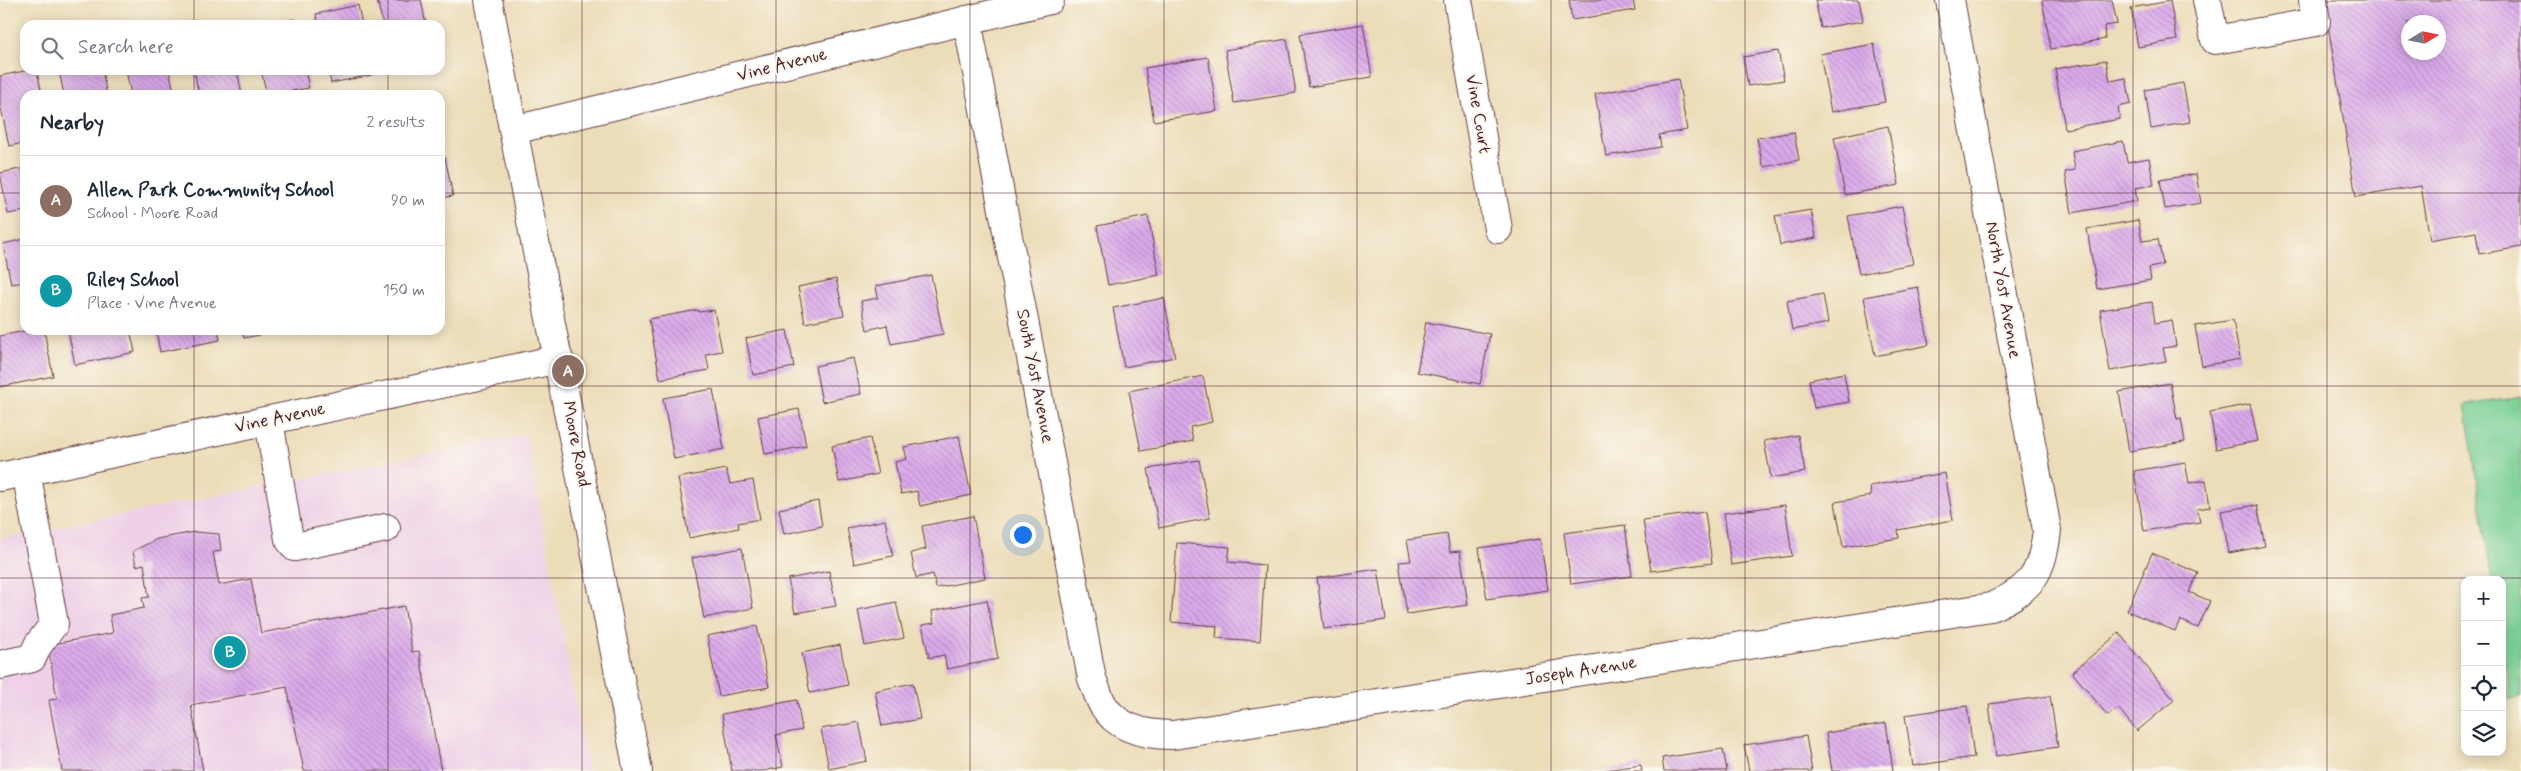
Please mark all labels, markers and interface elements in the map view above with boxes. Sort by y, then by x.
north arrow [2401,15,2446,60]
search box [20,20,445,75]
icon: search [38,34,66,62]
text: Search here [78,35,174,60]
street label: Vine Avenue [734,42,830,88]
street label: Vine Court [1459,72,1497,156]
text: Nearby [40,109,104,137]
text: 2 results [367,112,425,133]
text: Allen Park Community School [87,178,334,203]
text: A [51,190,61,211]
text: 90 m [391,190,425,211]
text: School · Moore Road [87,203,218,224]
street label: North Yost Avenue [1979,220,2027,360]
text: Riley School [87,268,179,293]
text: B [51,280,61,301]
text: 150 m [383,280,425,301]
text: Place · Vine Avenue [87,293,217,314]
street label: South Yost Avenue [1010,307,1060,445]
pin: A [552,352,584,390]
street label: Vine Avenue [232,397,328,439]
street label: Moore Road [556,399,596,489]
your location [1010,522,1036,548]
map controls [2461,576,2506,756]
button: + [2461,576,2506,621]
button: − [2461,621,2506,666]
pin: B [214,633,246,671]
street label: Joseph Avenue [1524,650,1638,692]
button: locate [2461,666,2506,711]
button: layers [2461,711,2506,756]

